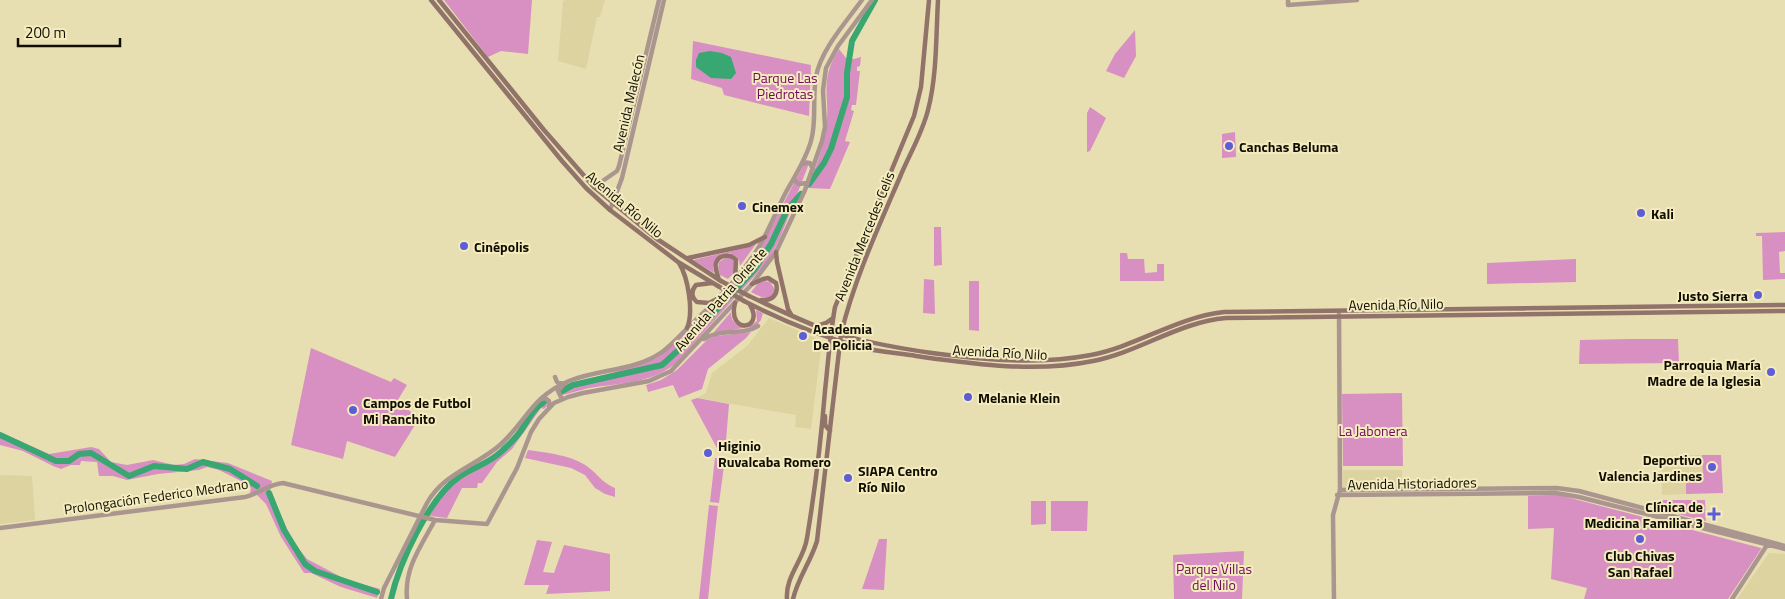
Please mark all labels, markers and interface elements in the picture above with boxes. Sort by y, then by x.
scale bar [18,15,120,47]
text: 200 m [25,21,66,44]
street label: Avenida Malecón [607,52,649,154]
park label: Parque Las Piedrotas [752,67,818,104]
place label: Canchas Beluma [1239,136,1338,157]
marker: Canchas Beluma [1223,140,1235,152]
street label: Avenida Río Nilo [582,165,668,243]
street label: Avenida Mercedes Celis [828,168,900,304]
place label: Cinemex [752,196,804,217]
marker: Cinemex [736,200,748,212]
place label: Kali [1651,203,1674,224]
marker: Kali [1635,207,1647,219]
place label: Cinépolis [474,236,530,257]
marker: Cinépolis [458,240,470,252]
street label: Avenida Patria Oriente [669,242,771,356]
place label: Justo Sierra [1678,285,1748,306]
marker: Justo Sierra [1752,289,1764,301]
street label: Avenida Río Nilo [1348,293,1444,315]
place label: Academia De Policia [813,318,872,355]
marker: Academia De Policia [797,330,809,342]
street label: Avenida Río Nilo [952,339,1048,365]
place label: Parroquia María Madre de la Iglesia [1647,354,1761,391]
marker: Parroquia María Madre de la Iglesia [1765,366,1777,378]
place label: Melanie Klein [978,387,1060,408]
marker: Melanie Klein [962,391,974,403]
place label: Campos de Futbol Mi Ranchito [363,392,471,429]
marker: Campos de Futbol Mi Ranchito [347,404,359,416]
park label: La Jabonera [1338,420,1408,441]
place label: Higinio Ruvalcaba Romero [718,435,831,472]
marker: Higinio Ruvalcaba Romero [702,447,714,459]
place label: Deportivo Valencia Jardines [1599,449,1702,486]
place label: SIAPA Centro Río Nilo [858,460,938,497]
marker: Deportivo Valencia Jardines [1706,461,1718,473]
street label: Avenida Historiadores [1347,471,1477,495]
marker: SIAPA Centro Río Nilo [842,472,854,484]
street label: Prolongación Federico Medrano [62,473,250,519]
place label: Clínica de Medicina Familiar 3 [1584,496,1703,533]
marker: Clínica de Medicina Familiar 3 [1707,507,1721,521]
marker: Club Chivas San Rafael [1634,533,1646,545]
place label: Club Chivas San Rafael [1605,545,1675,582]
park label: Parque Villas del Nilo [1176,558,1252,595]

